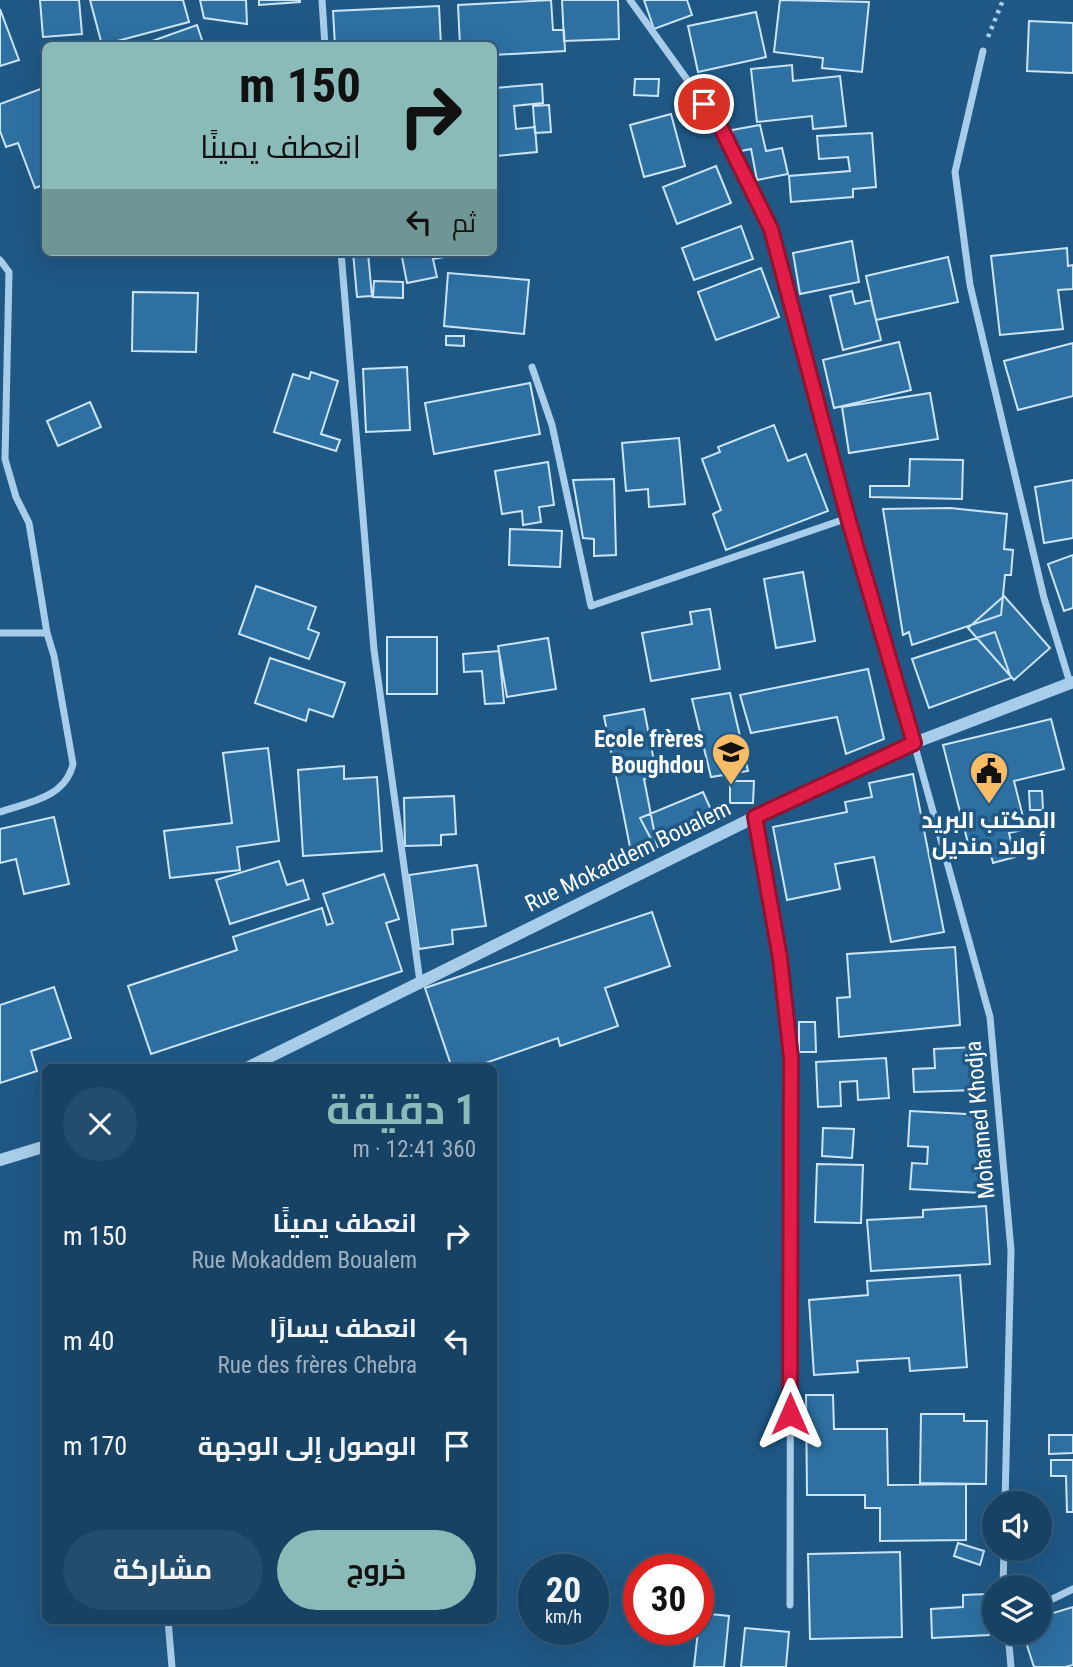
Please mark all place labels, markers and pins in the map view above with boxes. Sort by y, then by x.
pin [674,74,734,134]
place label: Ecole frères Boughdou [594,726,704,779]
school or university icon: Ecole frères Boughdou [710,731,752,786]
public building icon: المكتب البريد أولاد منديل [968,750,1010,805]
place label: المكتب البريد أولاد منديل [922,807,1057,860]

